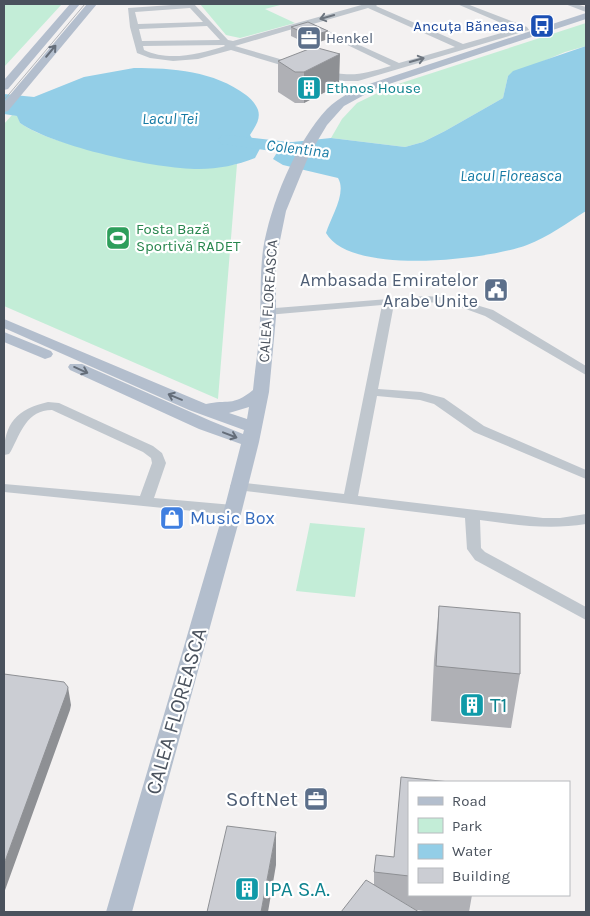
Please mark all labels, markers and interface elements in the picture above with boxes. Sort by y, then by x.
one-way arrow [319,13,335,22]
bus stop icon: Ancuța Băneasa [529,13,555,39]
place label: Ancuța Băneasa [413,17,524,35]
office icon: Henkel [296,25,322,51]
place label: Henkel [326,29,373,47]
one-way arrow [46,45,57,58]
one-way arrow [409,55,425,65]
building icon: Ethnos House [296,75,322,101]
place label: Ethnos House [326,79,421,97]
water label: Lacul Tei [142,109,198,128]
water label: Colentina [265,135,331,162]
water label: Lacul Floreasca [460,166,562,185]
place label: Fosta Bază Sportivă RADET [136,220,241,255]
sports icon: Fosta Bază Sportivă RADET [105,225,131,251]
street label: CALEA FLOREASCA [255,239,281,363]
place label: Ambasada Emiratelor Arabe Unite [300,269,478,312]
public building icon: Ambasada Emiratelor Arabe Unite [483,277,509,303]
one-way arrow [73,365,88,375]
one-way arrow [168,392,183,402]
one-way arrow [222,430,237,440]
shop icon: Music Box [159,505,185,531]
place label: Music Box [190,507,275,529]
street label: CALEA FLOREASCA [141,625,211,797]
building icon: T1 [459,692,485,718]
place label: T1 [490,693,507,717]
legend [408,781,570,896]
office icon: SoftNet [303,786,329,812]
place label: SoftNet [226,787,298,811]
text: Road [452,792,487,810]
text: Park [452,817,482,835]
text: Water [452,842,493,860]
text: Building [452,867,510,885]
building icon: IPA S.A. [234,876,260,902]
place label: IPA S.A. [264,877,330,901]

